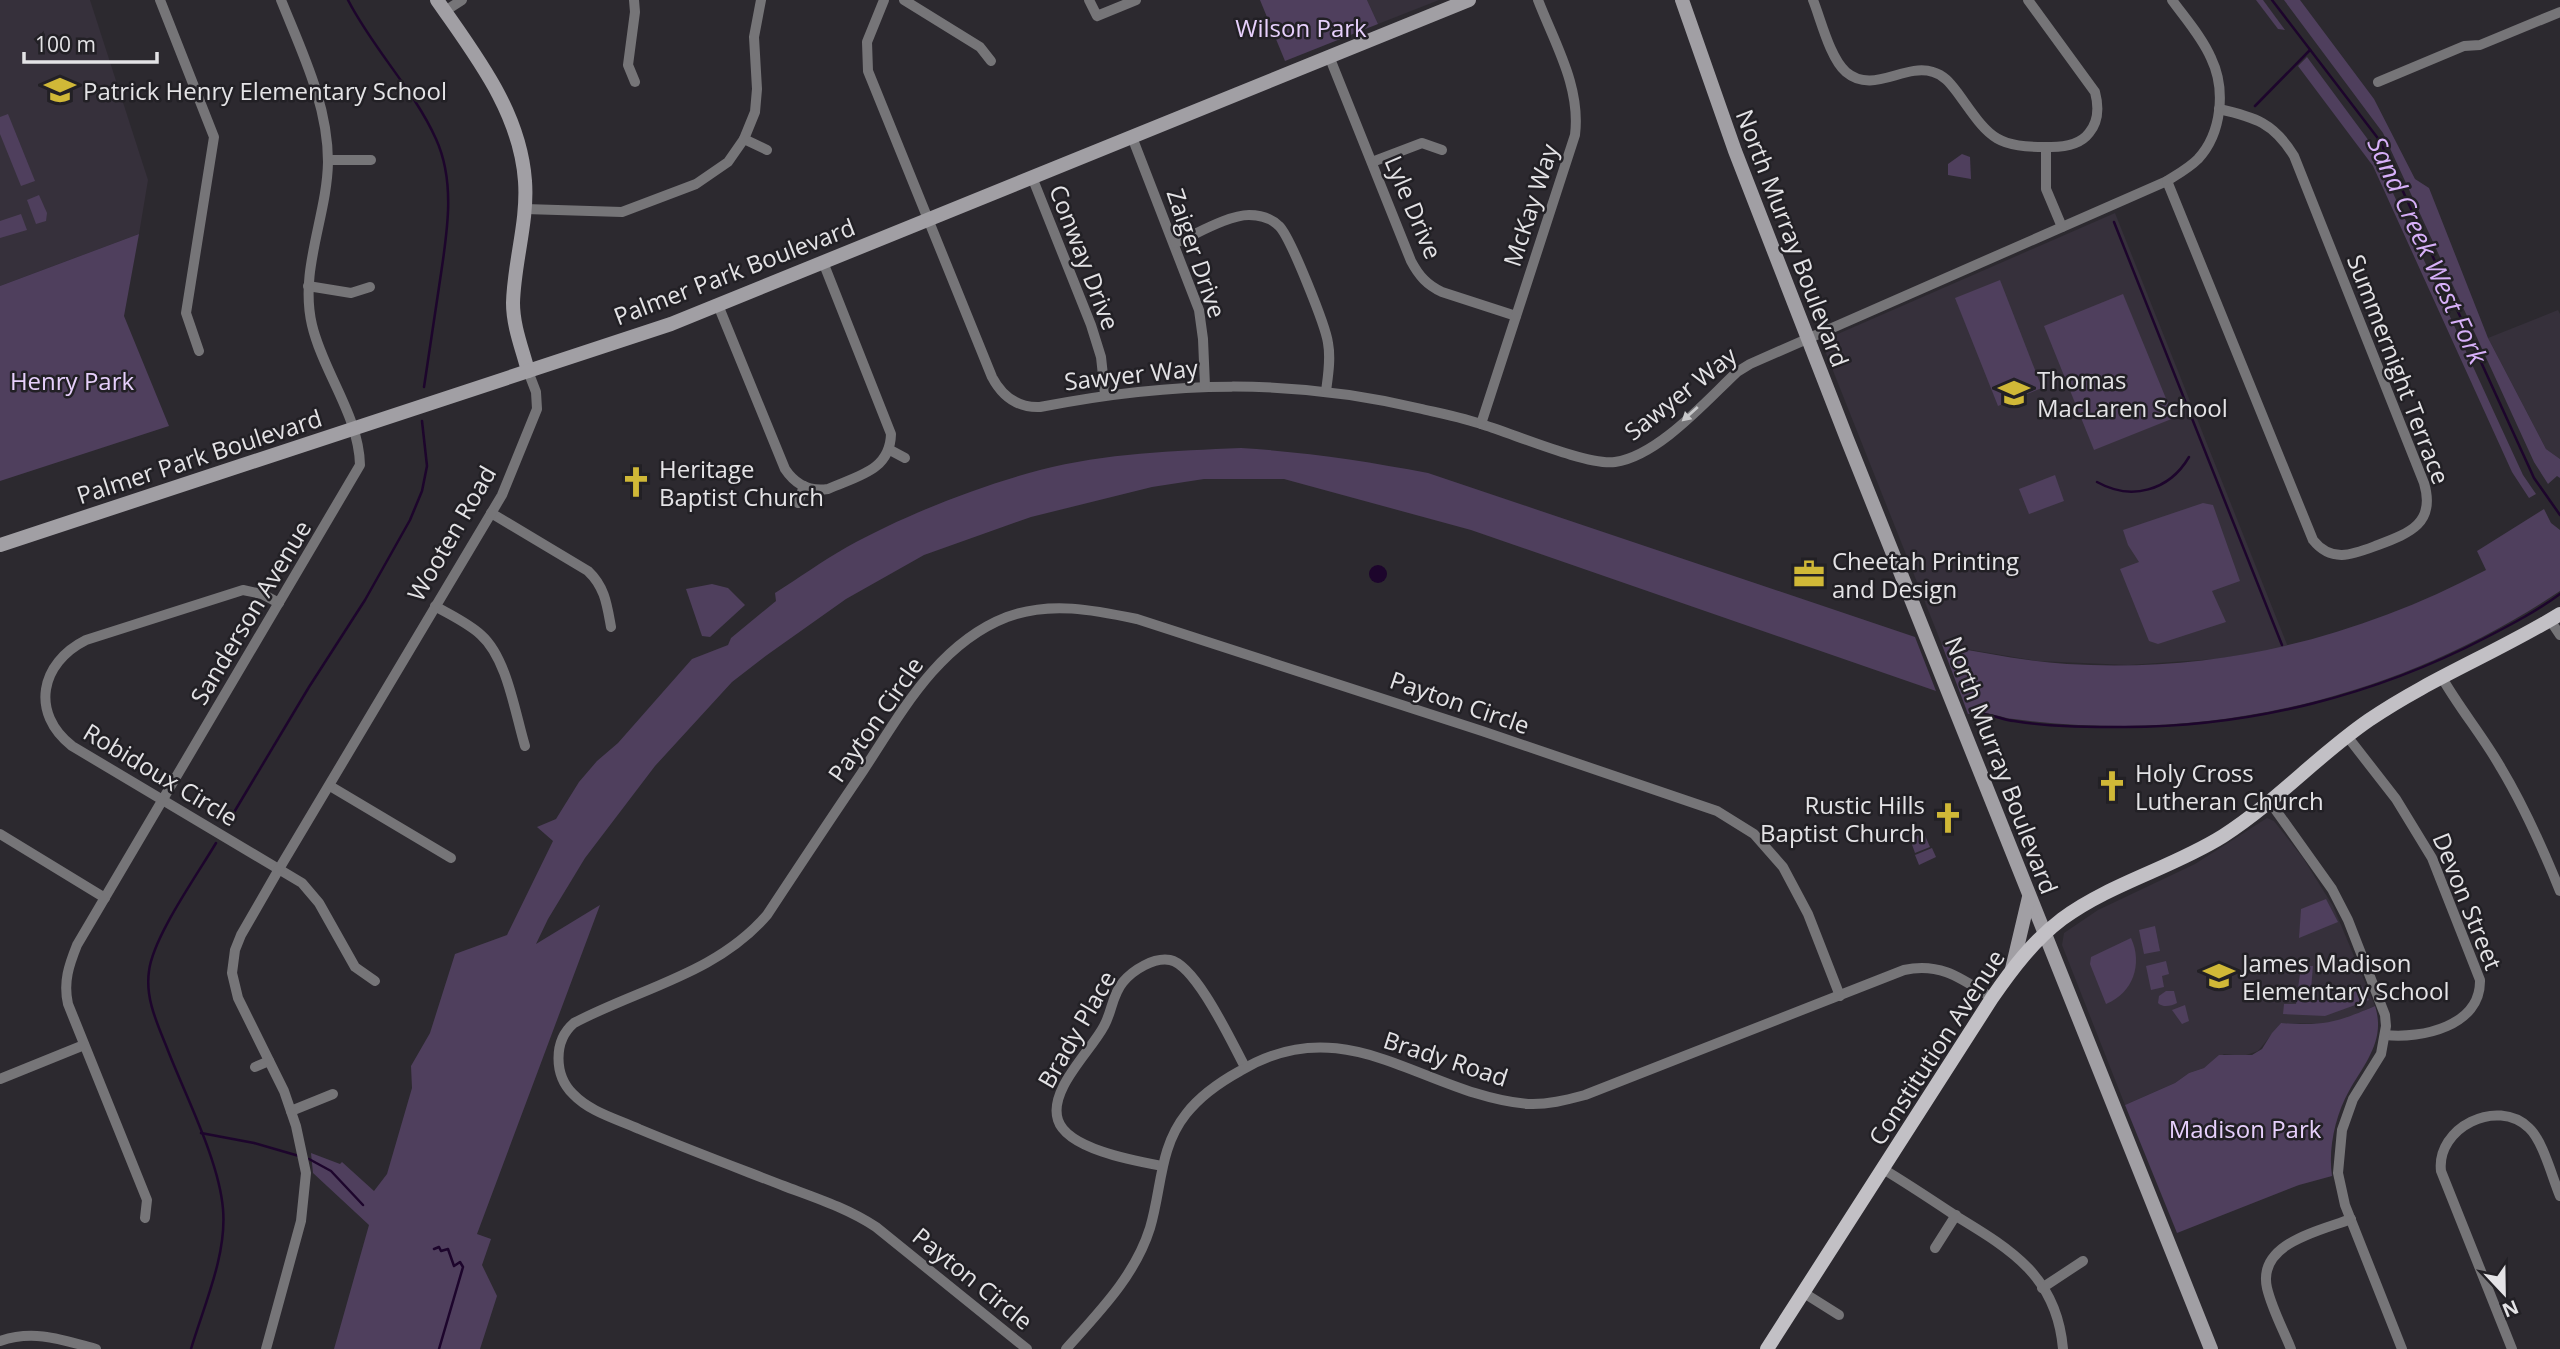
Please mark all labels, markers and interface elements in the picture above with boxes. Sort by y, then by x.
park label: Wilson Park [1235,11,1367,44]
scale bar [24,21,158,65]
text: 100 m [35,30,96,58]
school or university icon: Patrick Henry Elementary School [43,73,77,107]
place label: Patrick Henry Elementary School [83,74,447,107]
street label: North Murray Boulevard [1729,104,1857,372]
water label: Sand Creek West Fork [2359,130,2497,371]
street label: McKay Way [1495,139,1566,270]
street label: Lyle Drive [1378,150,1450,264]
street label: Conway Drive [1042,180,1128,334]
street label: Zaiger Drive [1160,184,1234,322]
street label: Palmer Park Boulevard [609,210,859,332]
street label: Summernight Terrace [2340,249,2458,489]
street label: Sawyer Way [1617,338,1744,447]
street label: Sawyer Way [1063,350,1200,397]
place label: Thomas MacLaren School [2037,363,2228,424]
park label: Henry Park [10,364,134,397]
school or university icon: Thomas MacLaren School [1997,376,2031,410]
street label: Palmer Park Boulevard [72,401,326,511]
one-way arrow [1682,406,1699,422]
place label: Heritage Baptist Church [659,452,824,513]
street label: Wooten Road [399,459,503,607]
church icon: Heritage Baptist Church [619,465,653,499]
street label: Sanderson Avenue [182,514,318,710]
place label: Cheetah Printing and Design [1832,544,2019,605]
office icon: Cheetah Printing and Design [1792,557,1826,591]
street label: North Murray Boulevard [1938,631,2066,899]
street label: Payton Circle [820,650,930,788]
street label: Payton Circle [1386,663,1534,741]
street label: Robidoux Circle [78,715,244,833]
place label: Holy Cross Lutheran Church [2135,756,2324,817]
church icon: Holy Cross Lutheran Church [2095,769,2129,803]
place label: Rustic Hills Baptist Church [1760,788,1925,849]
church icon: Rustic Hills Baptist Church [1931,801,1965,835]
street label: Devon Street [2425,827,2511,975]
street label: Constitution Avenue [1860,943,2012,1151]
place label: James Madison Elementary School [2240,946,2450,1007]
school or university icon: James Madison Elementary School [2202,959,2236,993]
street label: Brady Place [1029,964,1123,1094]
street label: Brady Road [1380,1022,1512,1094]
park label: Madison Park [2169,1112,2322,1145]
street label: Payton Circle [906,1219,1040,1337]
north arrow [2469,1258,2539,1328]
text: N [2498,1294,2522,1324]

